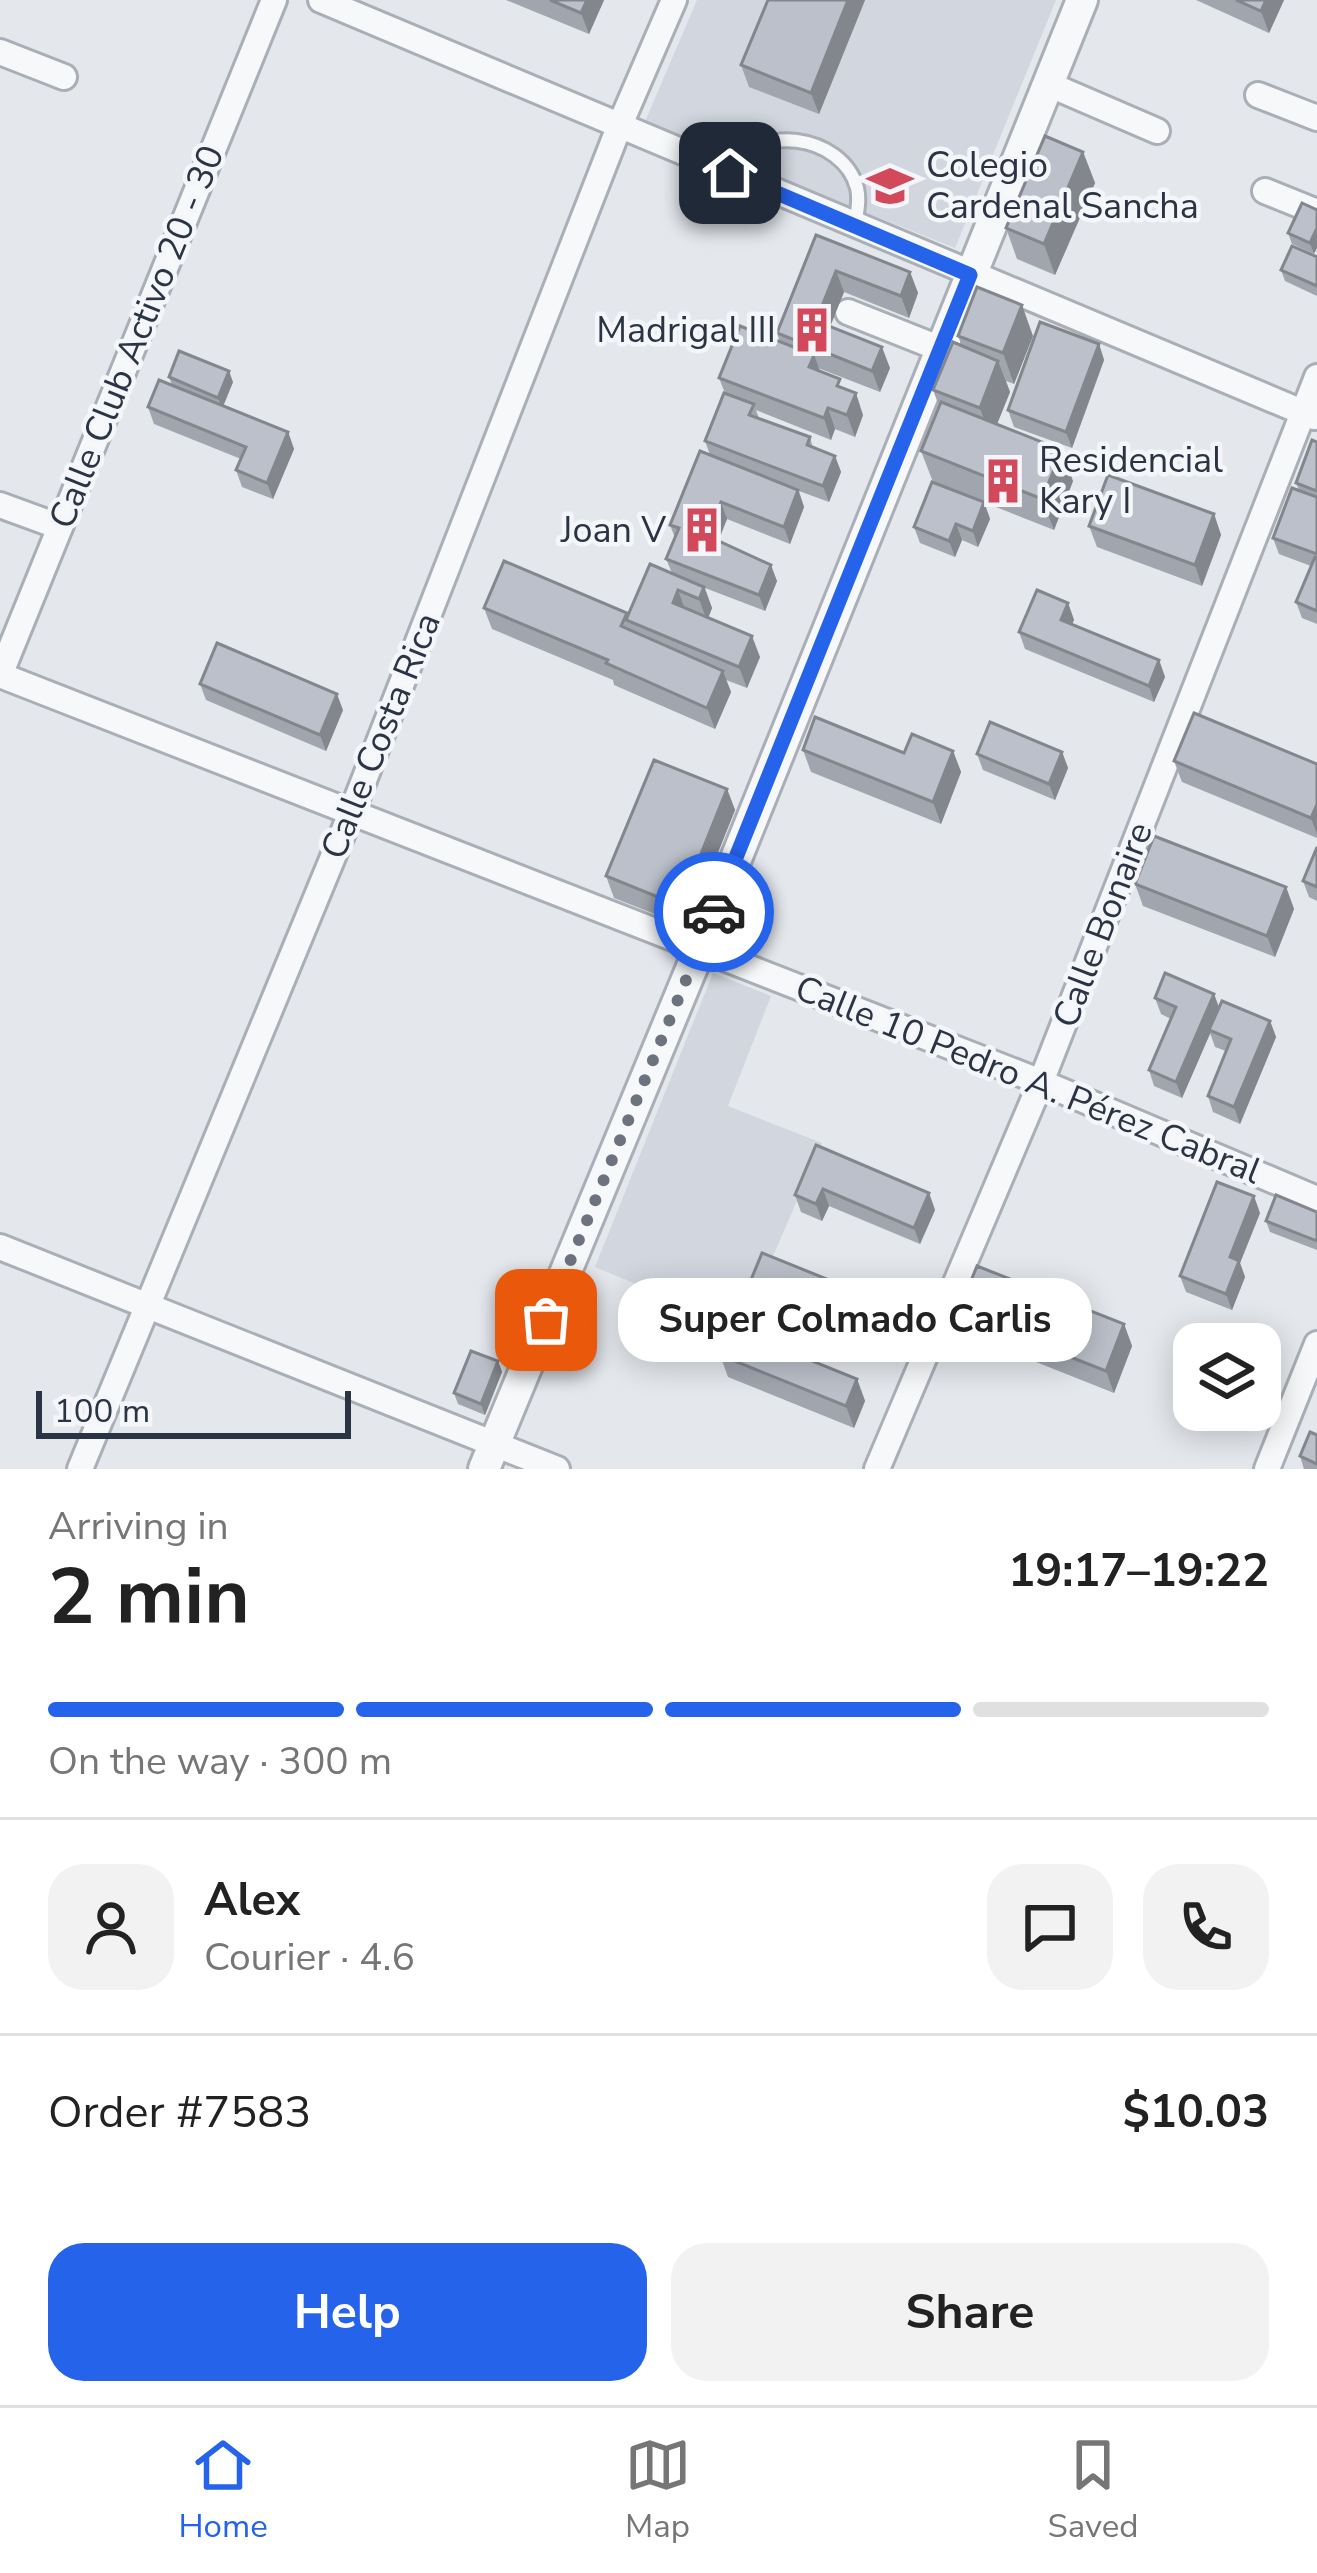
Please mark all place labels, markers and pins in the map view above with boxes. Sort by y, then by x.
pin [679,122,781,224]
place label: Colegio Cardenal Sancha [926,141,1199,231]
school or university icon: Colegio Cardenal Sancha [865,161,915,211]
building icon: Madrigal III [787,305,837,355]
place label: Madrigal III [596,306,776,355]
place label: Residencial Kary I [1039,436,1223,526]
building icon: Residencial Kary I [978,456,1028,506]
building icon: Joan V [677,505,727,555]
place label: Joan V [560,506,666,555]
pin [495,1269,597,1371]
callout: Super Colmado Carlis [618,1278,1092,1362]

